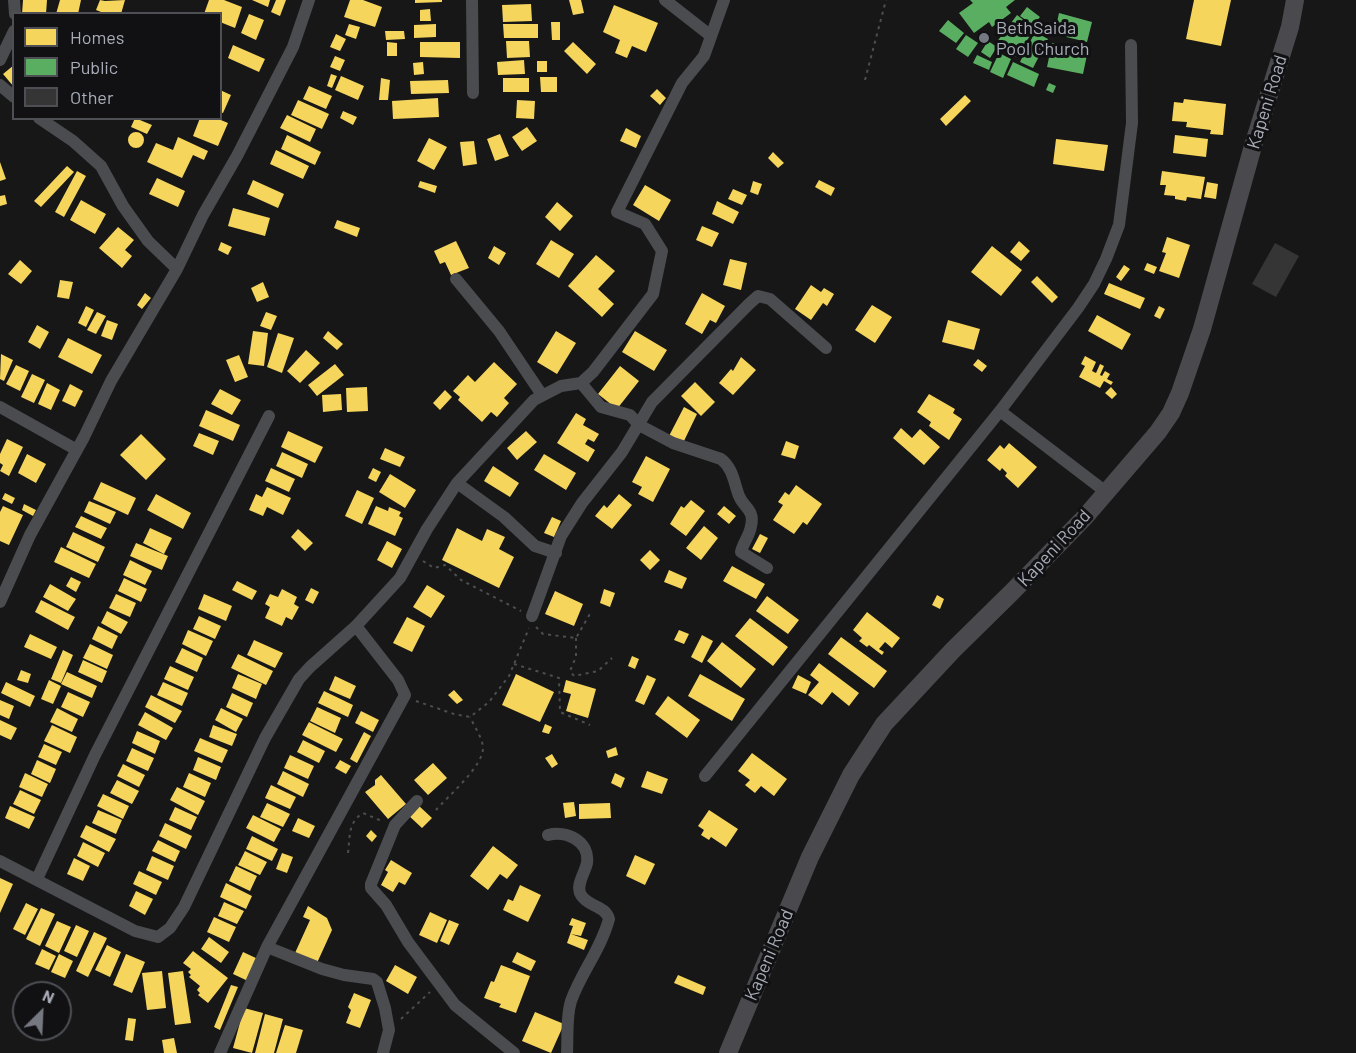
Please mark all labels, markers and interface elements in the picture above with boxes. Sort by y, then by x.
legend [12,12,222,120]
place label: BethSaida Pool Church [996,17,1089,60]
text: Homes [70,26,124,48]
marker: BethSaida Pool Church [977,31,991,45]
street label: Kapeni Road [1242,52,1292,152]
text: Public [70,56,118,78]
text: Other [70,86,113,108]
street label: Kapeni Road [1013,505,1095,591]
street label: Kapeni Road [740,906,798,1004]
north arrow [12,981,72,1041]
text: N [40,985,57,1007]

